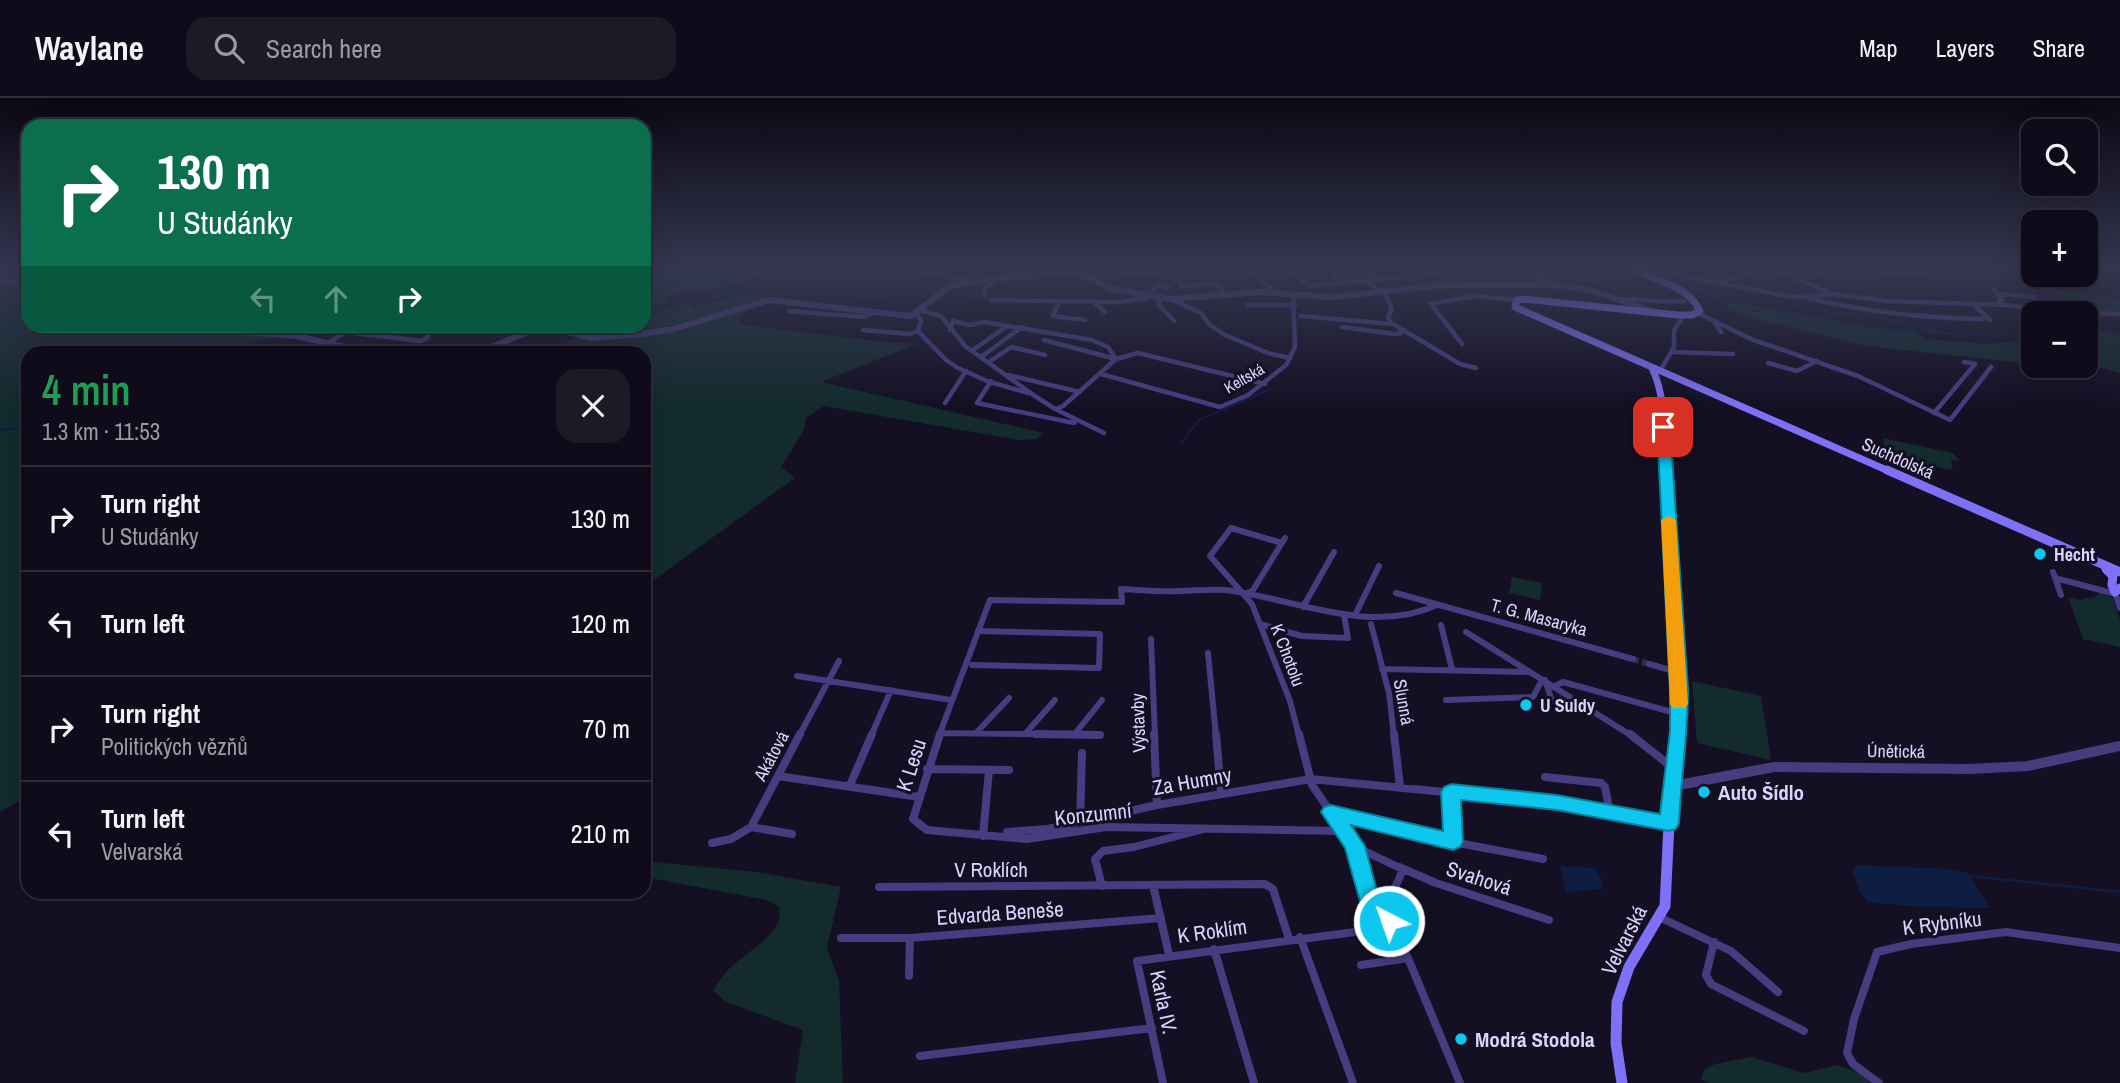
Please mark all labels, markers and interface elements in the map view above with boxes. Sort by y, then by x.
search box [186,17,676,80]
text: Waylane [35,26,144,70]
icon: search [210,29,248,67]
text: Search here [266,31,382,66]
text: Map [1859,32,1897,64]
text: Layers [1935,32,1994,64]
text: Share [2032,32,2085,64]
map controls [2021,119,2098,378]
button: search [2021,119,2098,196]
text: 130 m [157,138,271,204]
icon: right [42,147,133,238]
text: U Studánky [157,201,293,244]
button: + [2021,210,2098,287]
icon: left [244,280,282,318]
icon: ahead [317,280,355,318]
icon: right [390,280,428,318]
button: − [2021,301,2098,378]
street label: Keltská [1220,357,1269,398]
text: 4 min [42,362,131,418]
button: close [556,369,630,443]
pin [1633,397,1693,457]
icon: arrive [1644,408,1682,446]
text: 1.3 km · 11:53 [42,416,160,447]
street label: Suchdolská [1858,431,1938,485]
text: Turn right [101,486,200,521]
icon: right [42,500,80,538]
text: 130 m [571,501,630,536]
text: U Studánky [101,521,199,552]
place label: Hecht [2054,542,2095,567]
marker: Hecht [2032,546,2048,562]
street label: T. G. Masaryka [1488,592,1590,642]
icon: left [42,605,80,643]
text: Turn left [101,606,185,641]
text: 120 m [571,606,630,641]
street label: K Chotolu [1265,620,1311,690]
street label: Slunná [1388,677,1420,727]
street label: Výstavby [1124,692,1152,753]
place label: U Suldy [1540,693,1596,718]
text: Turn right [101,696,200,731]
marker: U Suldy [1518,697,1534,713]
icon: right [42,710,80,748]
text: 70 m [583,711,630,746]
street label: Akátová [747,727,795,786]
text: Politických vězňů [101,731,248,762]
street label: K Lesu [889,735,933,795]
street label: Únětická [1867,738,1925,764]
street label: Za Humny [1150,760,1234,802]
place label: Auto Šídlo [1718,778,1804,807]
marker: Auto Šídlo [1696,784,1712,800]
street label: Konzumní [1053,796,1133,832]
text: Turn left [101,801,185,836]
icon: left [42,815,80,853]
text: 210 m [571,816,630,851]
text: Velvarská [101,836,183,867]
street label: Svahová [1443,854,1516,902]
street label: V Roklích [954,855,1028,884]
position arrow [1352,884,1426,958]
street label: Edvarda Beneše [935,894,1065,932]
street label: Velvarská [1594,900,1654,980]
street label: K Rybníku [1901,904,1983,942]
street label: K Roklím [1175,912,1249,950]
street label: Karla IV. [1143,967,1185,1037]
place label: Modrá Stodola [1475,1025,1595,1054]
marker: Modrá Stodola [1453,1031,1469,1047]

